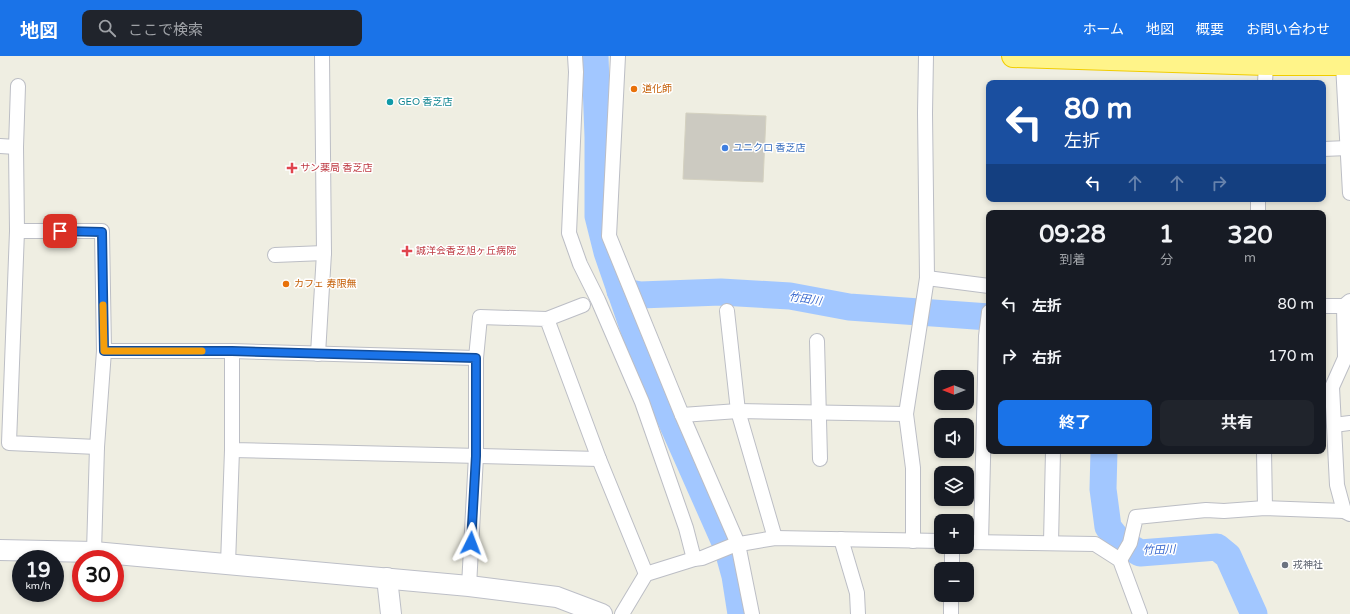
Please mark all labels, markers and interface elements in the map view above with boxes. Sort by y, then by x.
search box [82,10,362,46]
icon: search [96,17,118,39]
text: 地図 [20,20,58,42]
text: ここで検索 [128,21,203,39]
text: ホーム [1082,21,1124,38]
text: 地図 [1146,21,1174,38]
text: 概要 [1196,21,1224,38]
text: お問い合わせ [1246,21,1330,38]
place label: 道化師 [642,83,672,95]
marker: 道化師 [629,84,639,94]
text: 80 m [1064,92,1132,126]
place label: GEO 香芝店 [398,96,453,108]
icon: left [998,96,1050,148]
marker: GEO 香芝店 [385,97,395,107]
text: 左折 [1064,130,1100,152]
place label: ユニクロ 香芝店 [733,142,806,154]
marker: ユニクロ 香芝店 [720,143,730,153]
place label: サン薬局 香芝店 [300,162,373,174]
marker: サン薬局 香芝店 [287,163,297,173]
icon: left [1082,172,1104,194]
icon: ahead [1124,172,1146,194]
icon: ahead [1166,172,1188,194]
icon: right [1208,172,1230,194]
pin [43,214,77,248]
icon: arrive [49,220,71,242]
text: 09:28 [1039,220,1106,249]
text: 1 [1159,220,1174,249]
text: 320 [1227,221,1273,250]
marker: 誠洋会香芝旭ヶ丘病院 [401,245,413,257]
place label: 誠洋会香芝旭ヶ丘病院 [416,245,516,257]
text: m [1244,250,1256,266]
text: 到着 [1060,252,1086,268]
text: 分 [1160,252,1173,268]
place label: カフェ 寿限無 [294,278,357,290]
marker: カフェ 寿限無 [281,279,291,289]
water label: 竹田川 [788,290,823,308]
icon: left [998,293,1020,315]
text: 80 m [1277,295,1314,313]
text: 左折 [1032,297,1062,315]
icon: right [998,345,1020,367]
text: 170 m [1268,347,1314,365]
text: 右折 [1032,349,1062,367]
north arrow [934,370,974,410]
map controls [934,370,974,602]
button: 終了 [998,400,1152,446]
button: 共有 [1160,400,1314,446]
button: sound [934,418,974,458]
button: layers [934,466,974,506]
button: + [934,514,974,554]
position arrow [450,522,492,564]
water label: 竹田川 [1142,543,1177,557]
speed limit sign: 30 [72,550,124,602]
text: 19 [25,559,51,583]
place label: 戎神社 [1293,559,1323,571]
marker: 戎神社 [1280,560,1290,570]
button: − [934,562,974,602]
text: km/h [25,580,51,592]

